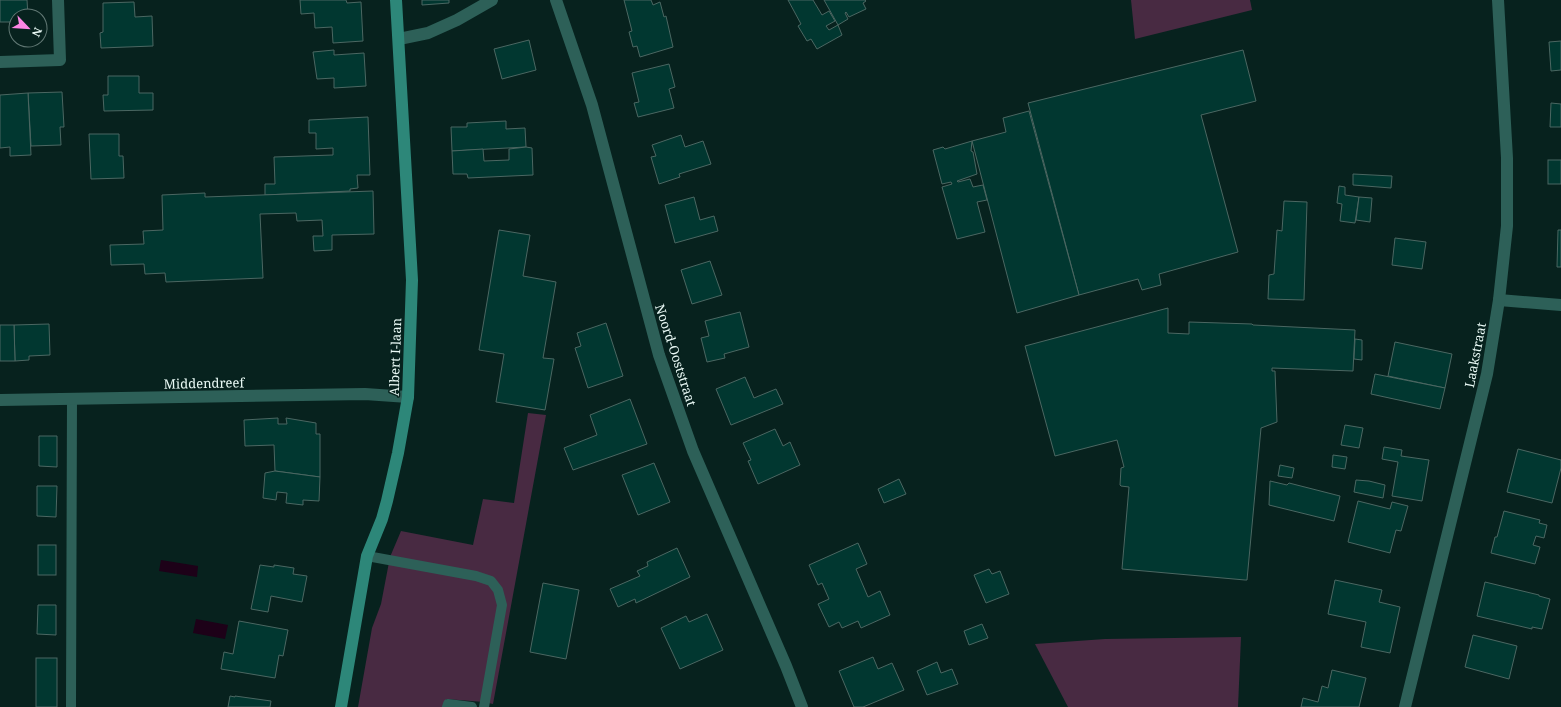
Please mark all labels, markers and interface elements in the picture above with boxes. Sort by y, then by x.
north arrow [8,8,48,48]
text: N [29,25,46,40]
street label: Noord-Ooststraat [651,302,701,409]
street label: Albert I-laan [385,317,405,396]
street label: Laakstraat [1460,321,1490,389]
street label: Middendreef [164,373,246,393]

